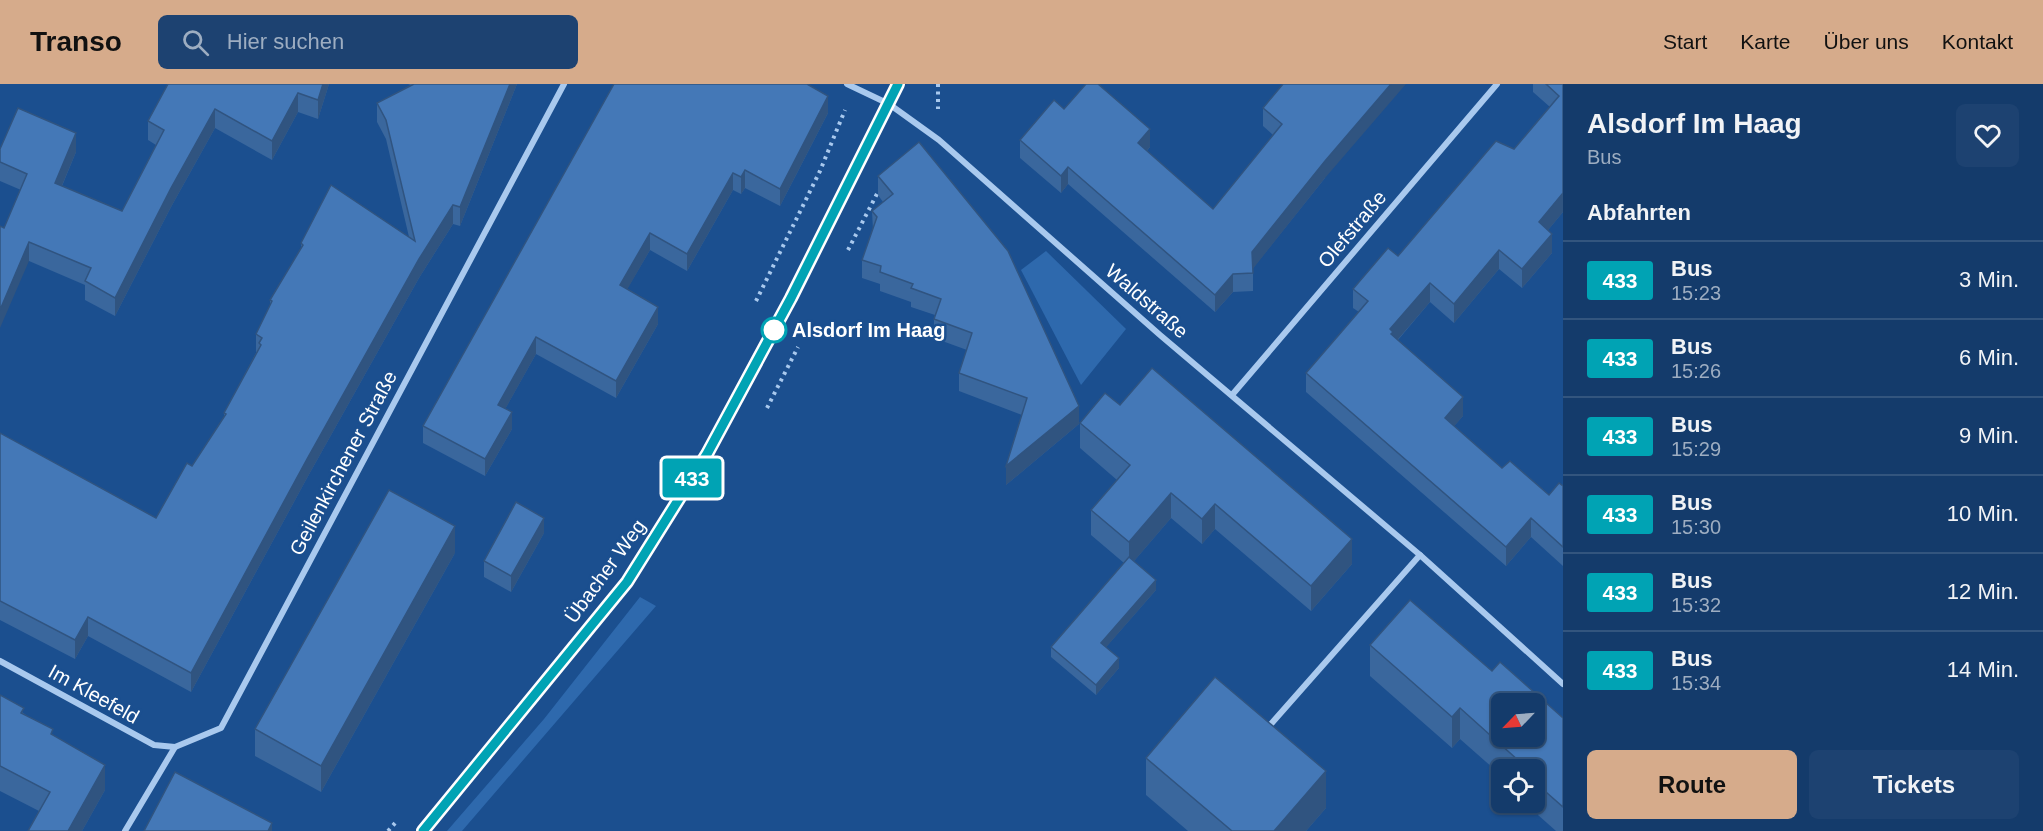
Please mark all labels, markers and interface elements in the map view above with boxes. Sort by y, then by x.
search box [158,15,578,69]
text: Transo [30,26,122,57]
icon: search [179,26,212,59]
text: Hier suchen [227,29,344,54]
text: Start [1663,30,1707,53]
text: Karte [1740,30,1791,53]
text: Über uns [1824,30,1909,53]
text: Kontakt [1942,30,2013,53]
button: heart [1956,104,2019,167]
text: Alsdorf Im Haag [1587,108,1802,139]
text: Bus [1587,146,1621,168]
street label: Olefstraße [1314,186,1390,272]
text: Abfahrten [1587,200,1691,225]
text: Bus [1671,256,1713,281]
street label: Waldstraße [1101,259,1193,343]
text: 3 Min. [1959,267,2019,292]
text: 433 [1602,269,1638,292]
text: 15:23 [1671,282,1721,304]
marker: Alsdorf Im Haag [761,317,787,343]
place label: Alsdorf Im Haag [792,319,945,341]
text: Bus [1671,334,1713,359]
text: 6 Min. [1959,345,2019,370]
text: 433 [1602,347,1638,370]
text: 15:26 [1671,360,1721,382]
street label: Geilenkirchener Straße [285,367,401,559]
text: Bus [1671,412,1713,437]
text: 9 Min. [1959,423,2019,448]
text: 433 [1602,425,1638,448]
text: 15:29 [1671,438,1721,460]
line badge: 433 [658,458,726,498]
text: 433 [674,467,710,490]
text: Bus [1671,490,1713,515]
text: 10 Min. [1947,501,2019,526]
text: 433 [1602,503,1638,526]
street label: Übacher Weg [560,515,650,627]
text: 15:30 [1671,516,1721,538]
text: Bus [1671,568,1713,593]
text: 12 Min. [1947,579,2019,604]
text: 433 [1602,581,1638,604]
text: 15:32 [1671,594,1721,616]
text: Bus [1671,646,1713,671]
text: 14 Min. [1947,657,2019,682]
text: 433 [1602,659,1638,682]
street label: Im Kleefeld [45,660,143,728]
text: 15:34 [1671,672,1721,694]
north arrow [1491,693,1545,747]
map controls [1491,693,1545,813]
button: Route [1587,750,1797,819]
button: Tickets [1809,750,2019,819]
button: locate [1491,759,1545,813]

